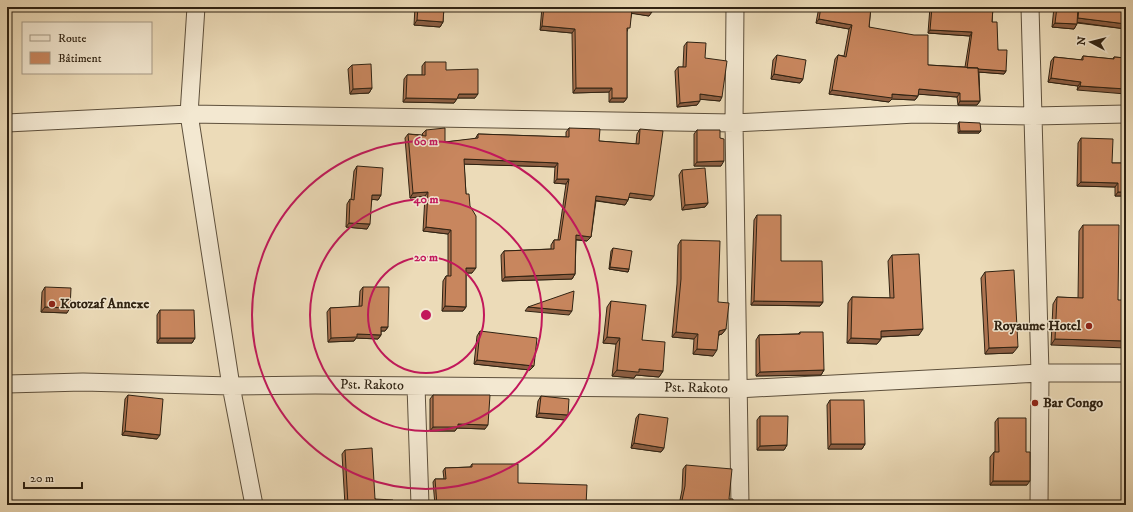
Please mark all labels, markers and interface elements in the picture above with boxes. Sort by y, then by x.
legend [22,22,152,74]
north arrow [1071,22,1111,62]
text: Route [58,31,86,46]
text: N [1075,36,1090,46]
text: Bâtiment [58,51,102,66]
text: 60 m [414,134,438,149]
text: 40 m [413,192,438,207]
text: 20 m [414,250,438,265]
place label: Kotozaf Annexe [60,295,149,313]
marker: Kotozaf Annexe [47,299,57,309]
centre of rings [419,308,433,322]
place label: Royaume Hotel [993,317,1082,335]
marker: Royaume Hotel [1084,321,1094,331]
street label: Pst. Rakoto [340,375,404,395]
street label: Pst. Rakoto [664,378,728,398]
place label: Bar Congo [1043,394,1103,412]
marker: Bar Congo [1030,398,1040,408]
scale bar [24,464,82,490]
text: 20 m [30,471,54,486]

